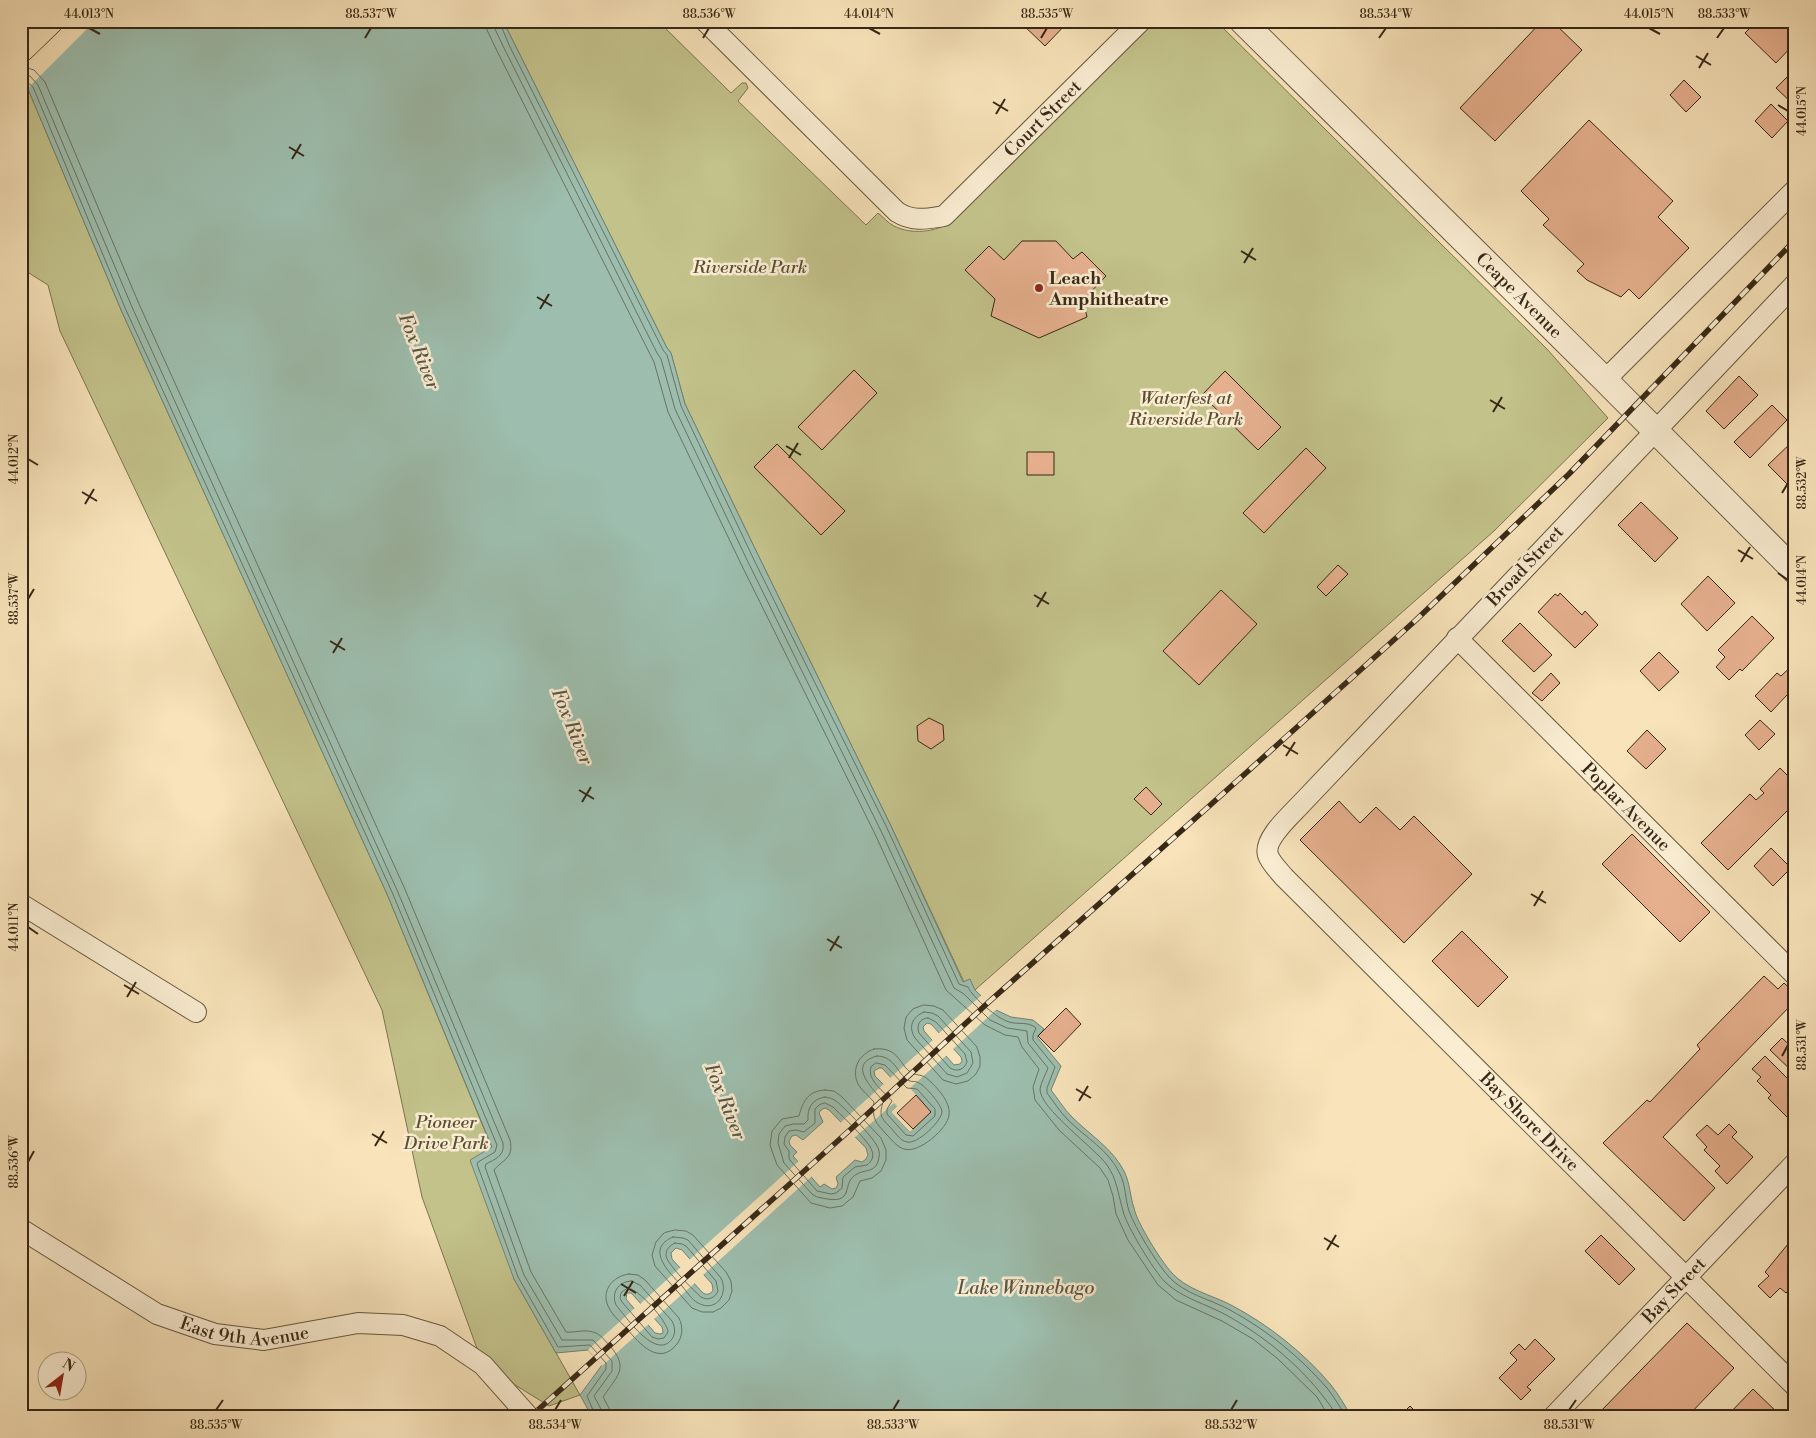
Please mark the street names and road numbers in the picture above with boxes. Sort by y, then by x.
street label: Court Street [999,75,1087,162]
street label: Ceape Avenue [1471,248,1567,344]
street label: Broad Street [1481,521,1569,612]
street label: Poplar Avenue [1576,758,1675,857]
street label: Bay Shore Drive [1474,1067,1584,1177]
street label: Bay Street [1636,1252,1711,1329]
street label: East 9th Avenue [177,1312,311,1352]

